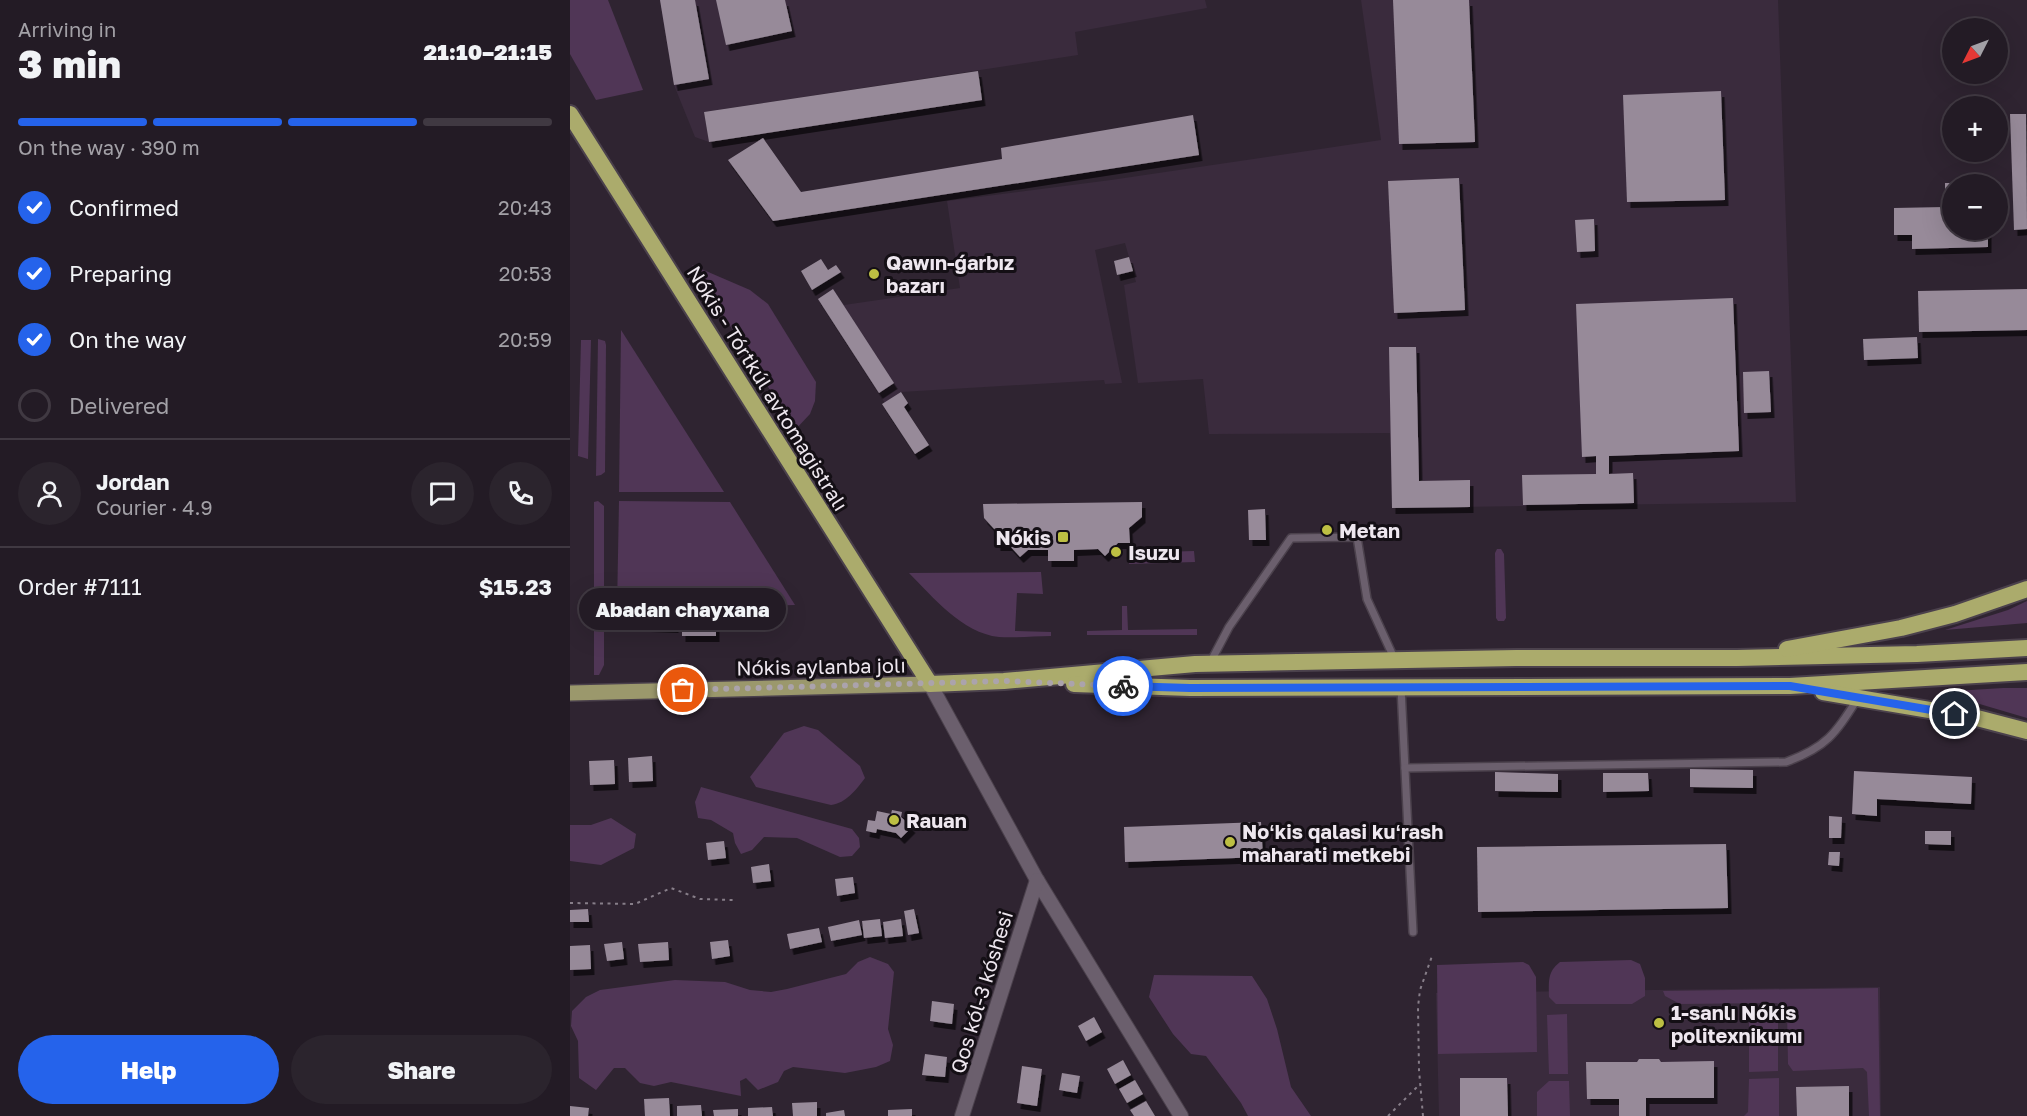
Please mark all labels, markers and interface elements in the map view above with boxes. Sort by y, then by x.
text: Arriving in [18,17,116,41]
north arrow [1942,18,2008,84]
map controls [1942,18,2008,240]
text: 21:10–21:15 [424,38,552,65]
text: 3 min [18,40,121,87]
button: + [1942,96,2008,162]
text: On the way · 390 m [18,135,200,159]
button: − [1942,174,2008,240]
icon: check [18,191,51,224]
text: Confirmed [69,194,179,221]
text: 20:43 [498,195,552,219]
place label: Qawın-ǵarbız bazarı [886,250,1014,297]
icon: check [18,257,51,290]
text: Preparing [69,260,172,287]
text: 20:53 [499,261,552,285]
street label: Nókis - Tórtkúl avtomagistralı [683,261,853,515]
marker: Qawın-ǵarbız bazarı [867,267,881,281]
icon: check [18,323,51,356]
text: On the way [69,326,187,353]
text: 20:59 [498,327,552,351]
text: Delivered [69,392,169,419]
button: person [18,462,81,525]
button: chat [411,462,474,525]
button: phone [489,462,552,525]
text: Jordan [96,468,170,495]
text: Courier · 4.9 [96,495,213,519]
place label: Metan [1339,518,1400,542]
marker: Metan [1320,523,1334,537]
place label: Nókis [996,525,1051,549]
marker: Nókis [1056,530,1070,544]
place label: Isuzu [1128,540,1180,564]
marker: Isuzu [1109,545,1123,559]
text: Order #7111 [18,573,142,600]
text: $15.23 [479,573,552,600]
callout: Abadan chayxana [579,588,786,630]
text: Abadan chayxana [595,597,770,621]
street label: Nókis aylanba jolı [736,653,906,679]
courier [1093,656,1153,716]
pin [657,664,708,715]
icon: bike [1107,670,1140,703]
icon: bag [666,673,699,706]
pin [1929,688,1980,739]
icon: home [1938,697,1971,730]
place label: Rauan [906,808,967,832]
marker: Rauan [887,813,901,827]
place label: Noʻkis qalasi kuʻrash maharati metkebi [1242,819,1443,866]
marker: Noʻkis qalasi kuʻrash maharati metkebi [1223,835,1237,849]
street label: Qos kól-3 kóshesi [945,908,1017,1076]
place label: 1-sanlı Nókis politexnikumı [1671,1000,1803,1047]
marker: 1-sanlı Nókis politexnikumı [1652,1016,1666,1030]
button: Help [18,1035,279,1104]
button: Share [291,1035,552,1104]

